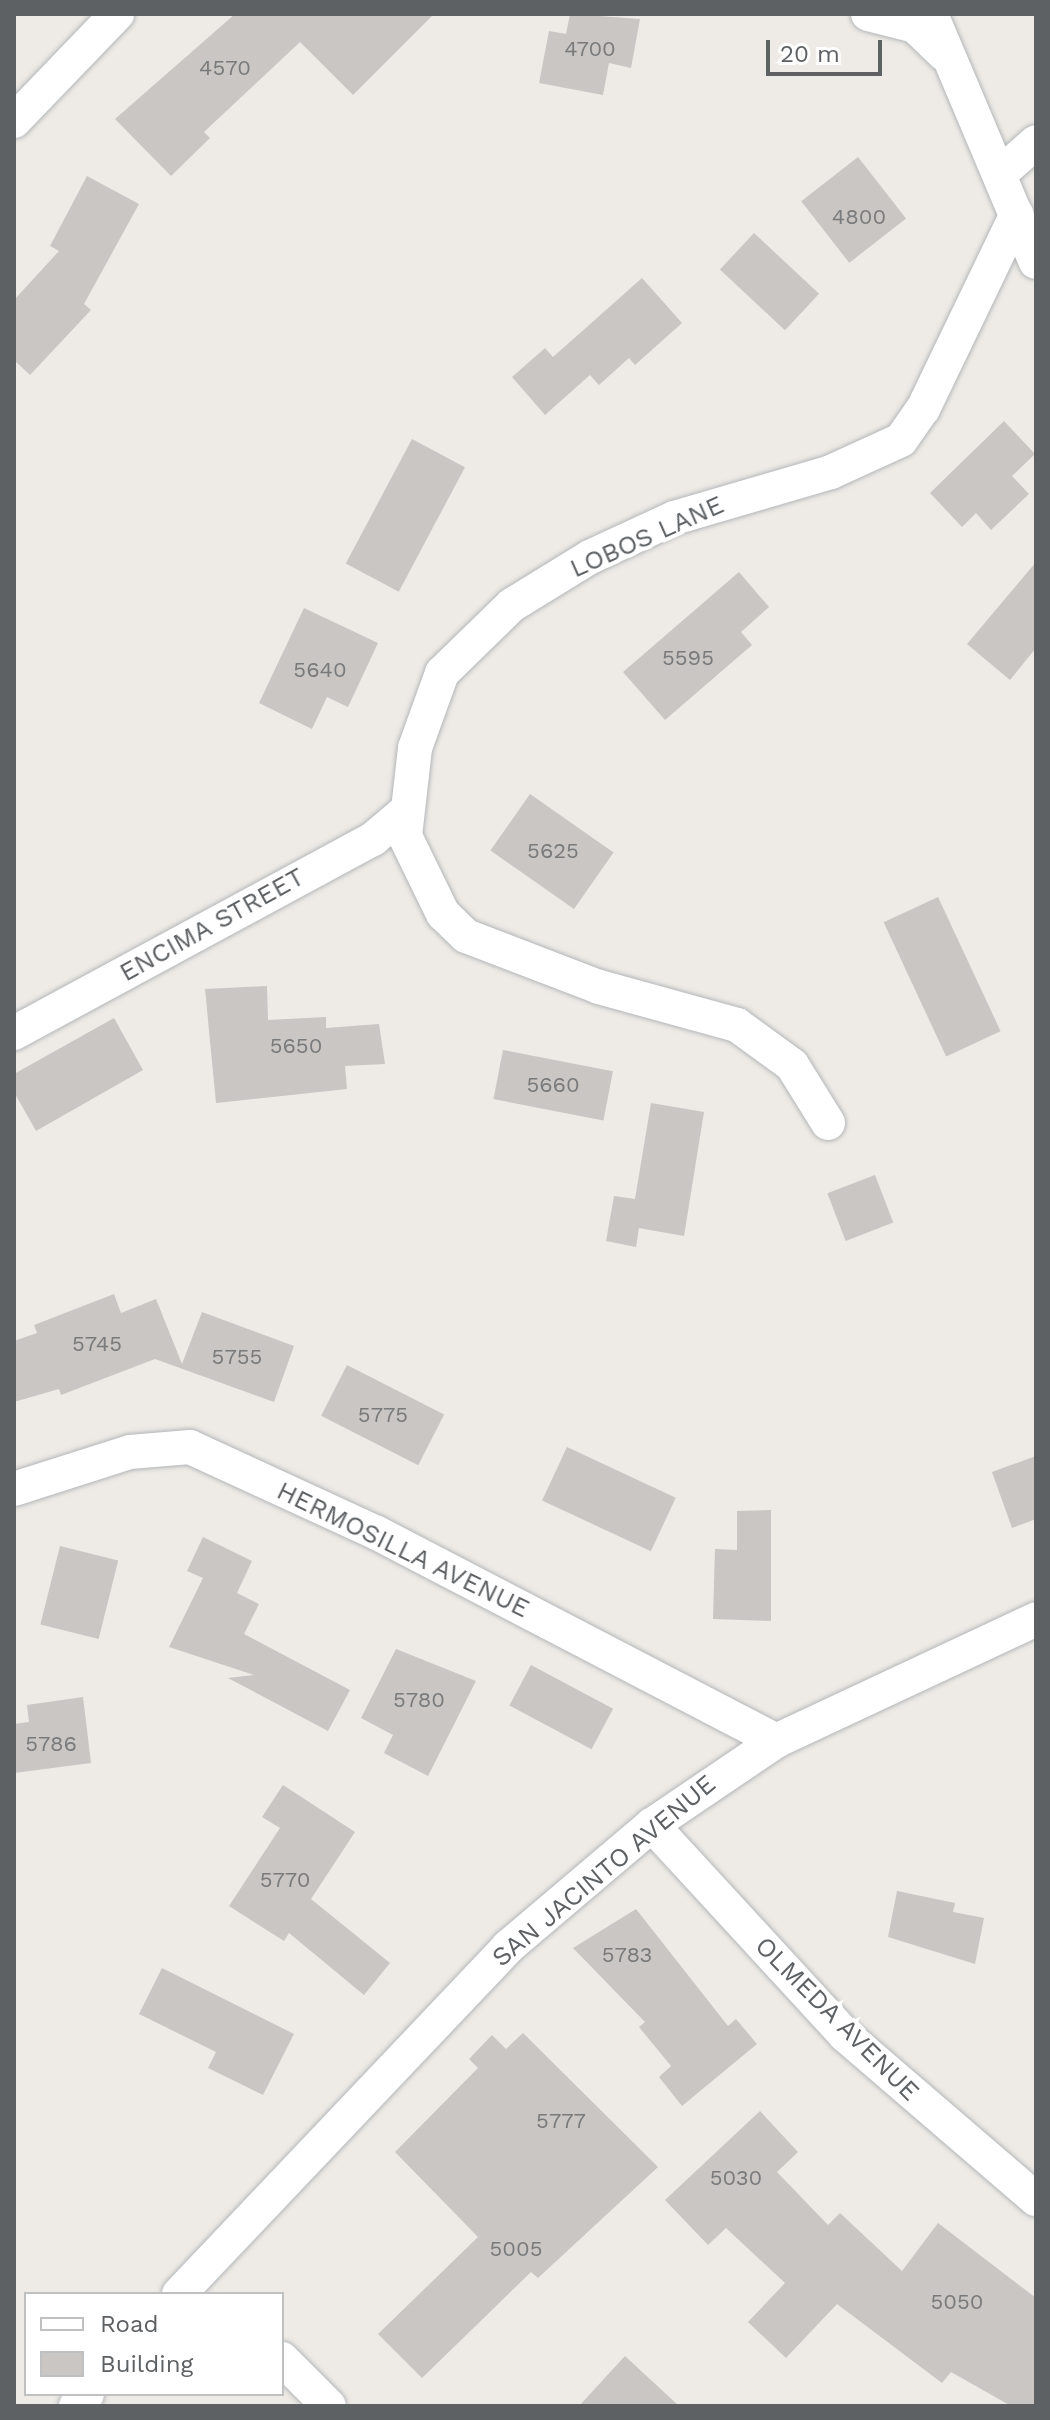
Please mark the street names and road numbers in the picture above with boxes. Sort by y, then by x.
street label: LOBOS LANE [565,489,729,585]
street label: ENCIMA STREET [114,861,310,989]
street label: HERMOSILLA AVENUE [271,1475,535,1625]
street label: SAN JACINTO AVENUE [485,1768,723,1974]
street label: OLMEDA AVENUE [748,1930,926,2108]

